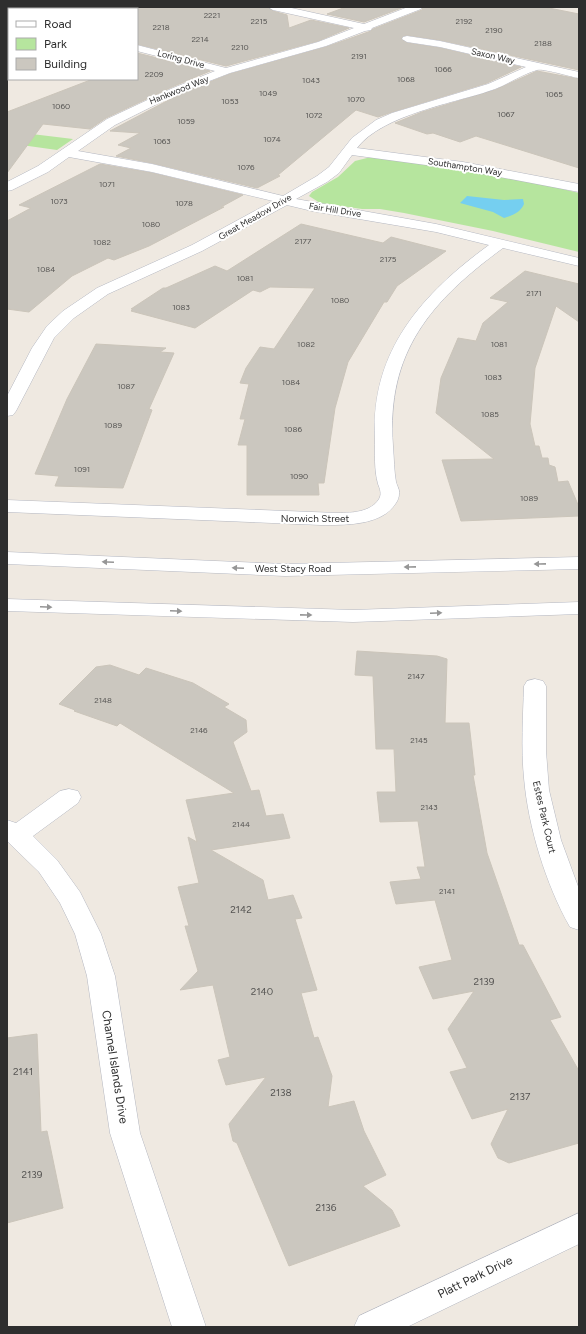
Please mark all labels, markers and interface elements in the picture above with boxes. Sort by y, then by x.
legend [8,8,138,80]
house number: 2221 [204,10,220,20]
house number: 2215 [251,16,268,26]
house number: 2192 [456,16,472,26]
text: Road [44,17,72,31]
house number: 2218 [152,22,170,32]
house number: 2190 [485,25,503,35]
house number: 2214 [191,34,209,44]
text: Park [44,37,67,51]
house number: 2188 [534,38,552,48]
house number: 2210 [231,42,249,52]
street label: Saxon Way [470,45,516,66]
street label: Loring Drive [156,47,206,70]
house number: 2191 [351,51,367,61]
text: Building [44,57,87,71]
house number: 1066 [434,64,452,74]
house number: 2209 [145,69,164,79]
street label: Hankwood Way [147,73,210,106]
house number: 1068 [397,74,415,84]
house number: 1043 [302,75,320,85]
house number: 1049 [259,88,277,98]
house number: 1065 [545,89,563,99]
house number: 1070 [347,94,365,104]
house number: 1053 [221,96,239,106]
house number: 1060 [52,101,70,111]
house number: 1067 [497,109,515,119]
house number: 1072 [305,110,323,120]
house number: 1059 [177,116,195,126]
house number: 1074 [263,134,281,144]
house number: 1063 [153,136,171,146]
street label: Southampton Way [427,155,503,178]
house number: 1076 [237,162,255,172]
house number: 1071 [99,179,115,189]
street label: Great Meadow Drive [216,191,293,242]
house number: 1073 [50,196,68,206]
house number: 1078 [175,198,193,208]
street label: Fair Hill Drive [308,200,362,219]
house number: 1080 [142,219,160,229]
house number: 2177 [295,236,312,246]
house number: 1082 [93,237,111,247]
house number: 2175 [380,254,397,264]
house number: 1084 [37,264,55,274]
house number: 1081 [237,273,253,283]
house number: 2171 [526,288,542,298]
house number: 1080 [331,295,349,305]
house number: 1083 [172,302,190,312]
house number: 1082 [297,339,315,349]
house number: 1081 [491,339,507,349]
house number: 1083 [484,372,502,382]
house number: 1084 [282,377,300,387]
house number: 1087 [117,381,136,391]
house number: 1085 [481,409,499,419]
house number: 1089 [104,420,122,430]
house number: 1086 [284,424,302,434]
house number: 1091 [74,464,90,474]
house number: 1090 [290,471,308,481]
house number: 1089 [520,493,538,503]
street label: Norwich Street [281,512,349,525]
one-way arrow [101,559,114,565]
one-way arrow [533,561,546,567]
street label: West Stacy Road [255,562,331,575]
one-way arrow [404,563,416,570]
one-way arrow [232,564,244,571]
one-way arrow [40,604,53,610]
one-way arrow [170,608,182,615]
one-way arrow [430,610,443,616]
one-way arrow [300,612,313,618]
house number: 2147 [407,671,425,681]
house number: 2148 [94,695,112,705]
house number: 2146 [190,725,208,735]
house number: 2145 [410,735,428,745]
street label: Estes Park Court [530,780,559,855]
house number: 2143 [420,802,438,812]
house number: 2144 [232,819,250,829]
house number: 2141 [439,886,455,896]
house number: 2142 [230,903,252,916]
house number: 2139 [474,975,495,988]
house number: 2140 [251,985,273,998]
street label: Channel Islands Drive [99,1009,131,1125]
house number: 2141 [13,1065,33,1078]
house number: 2138 [270,1086,292,1099]
house number: 2137 [510,1090,531,1103]
house number: 2139 [22,1168,43,1181]
house number: 2136 [316,1201,337,1214]
street label: Platt Park Drive [435,1253,515,1301]

